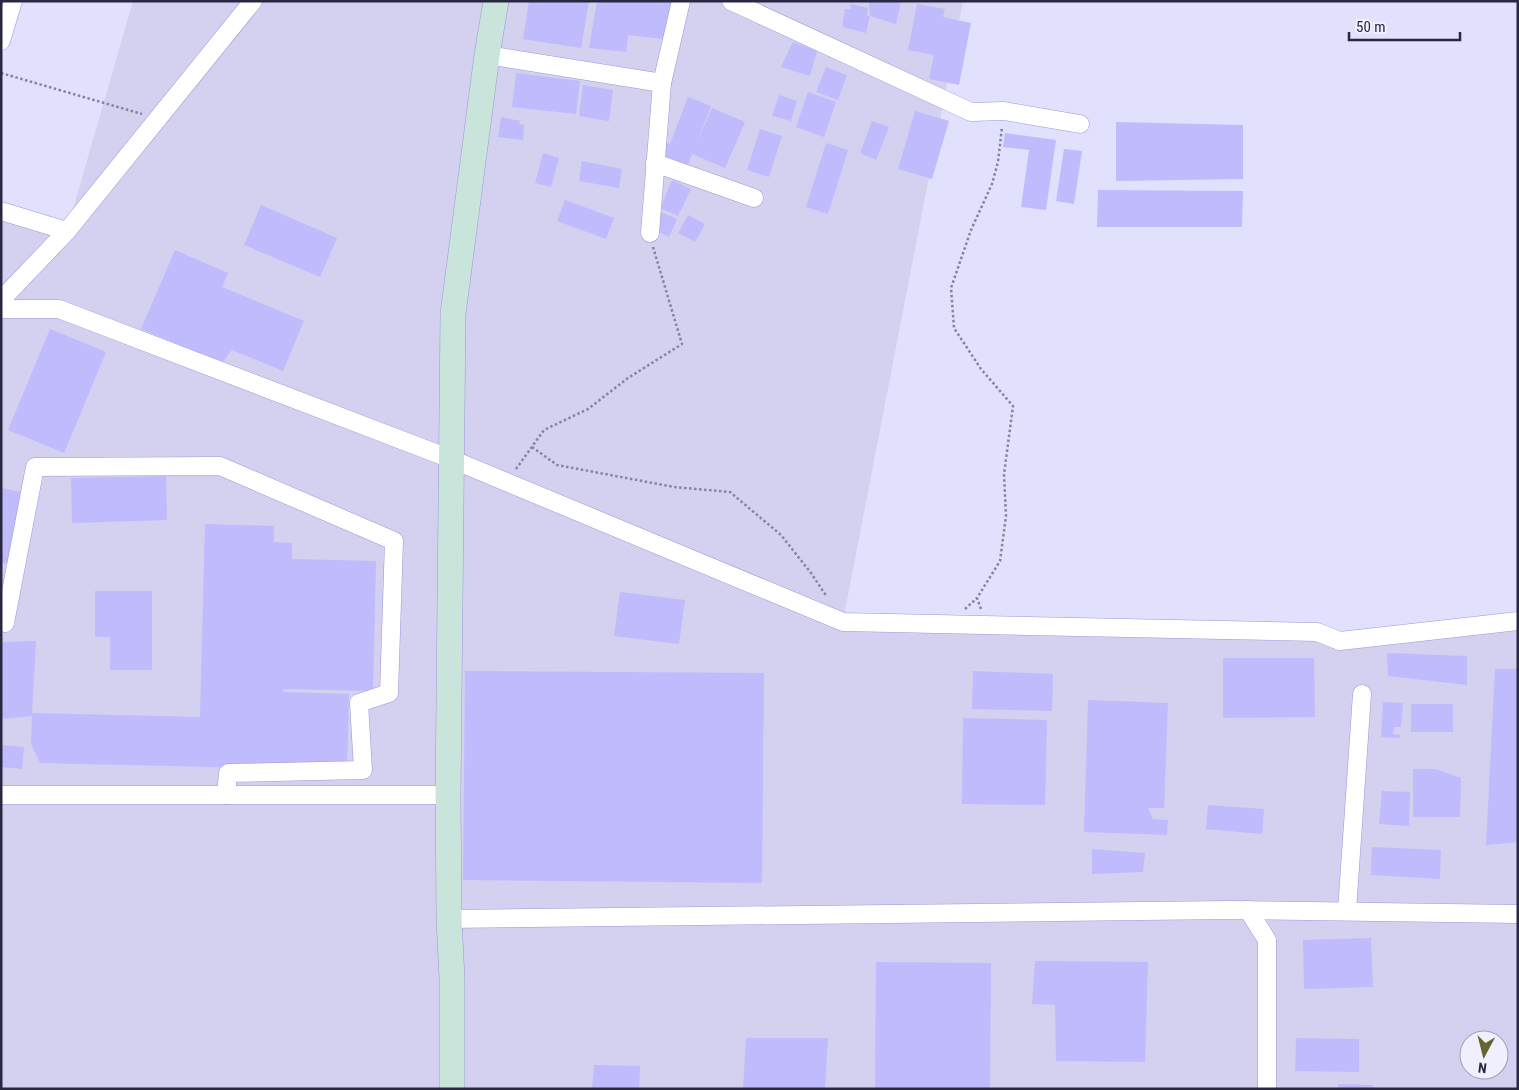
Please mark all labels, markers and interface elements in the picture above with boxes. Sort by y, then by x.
scale bar [1349,10,1460,42]
text: 50 m [1356,18,1386,36]
north arrow [1459,1030,1509,1080]
text: N [1477,1059,1488,1076]

